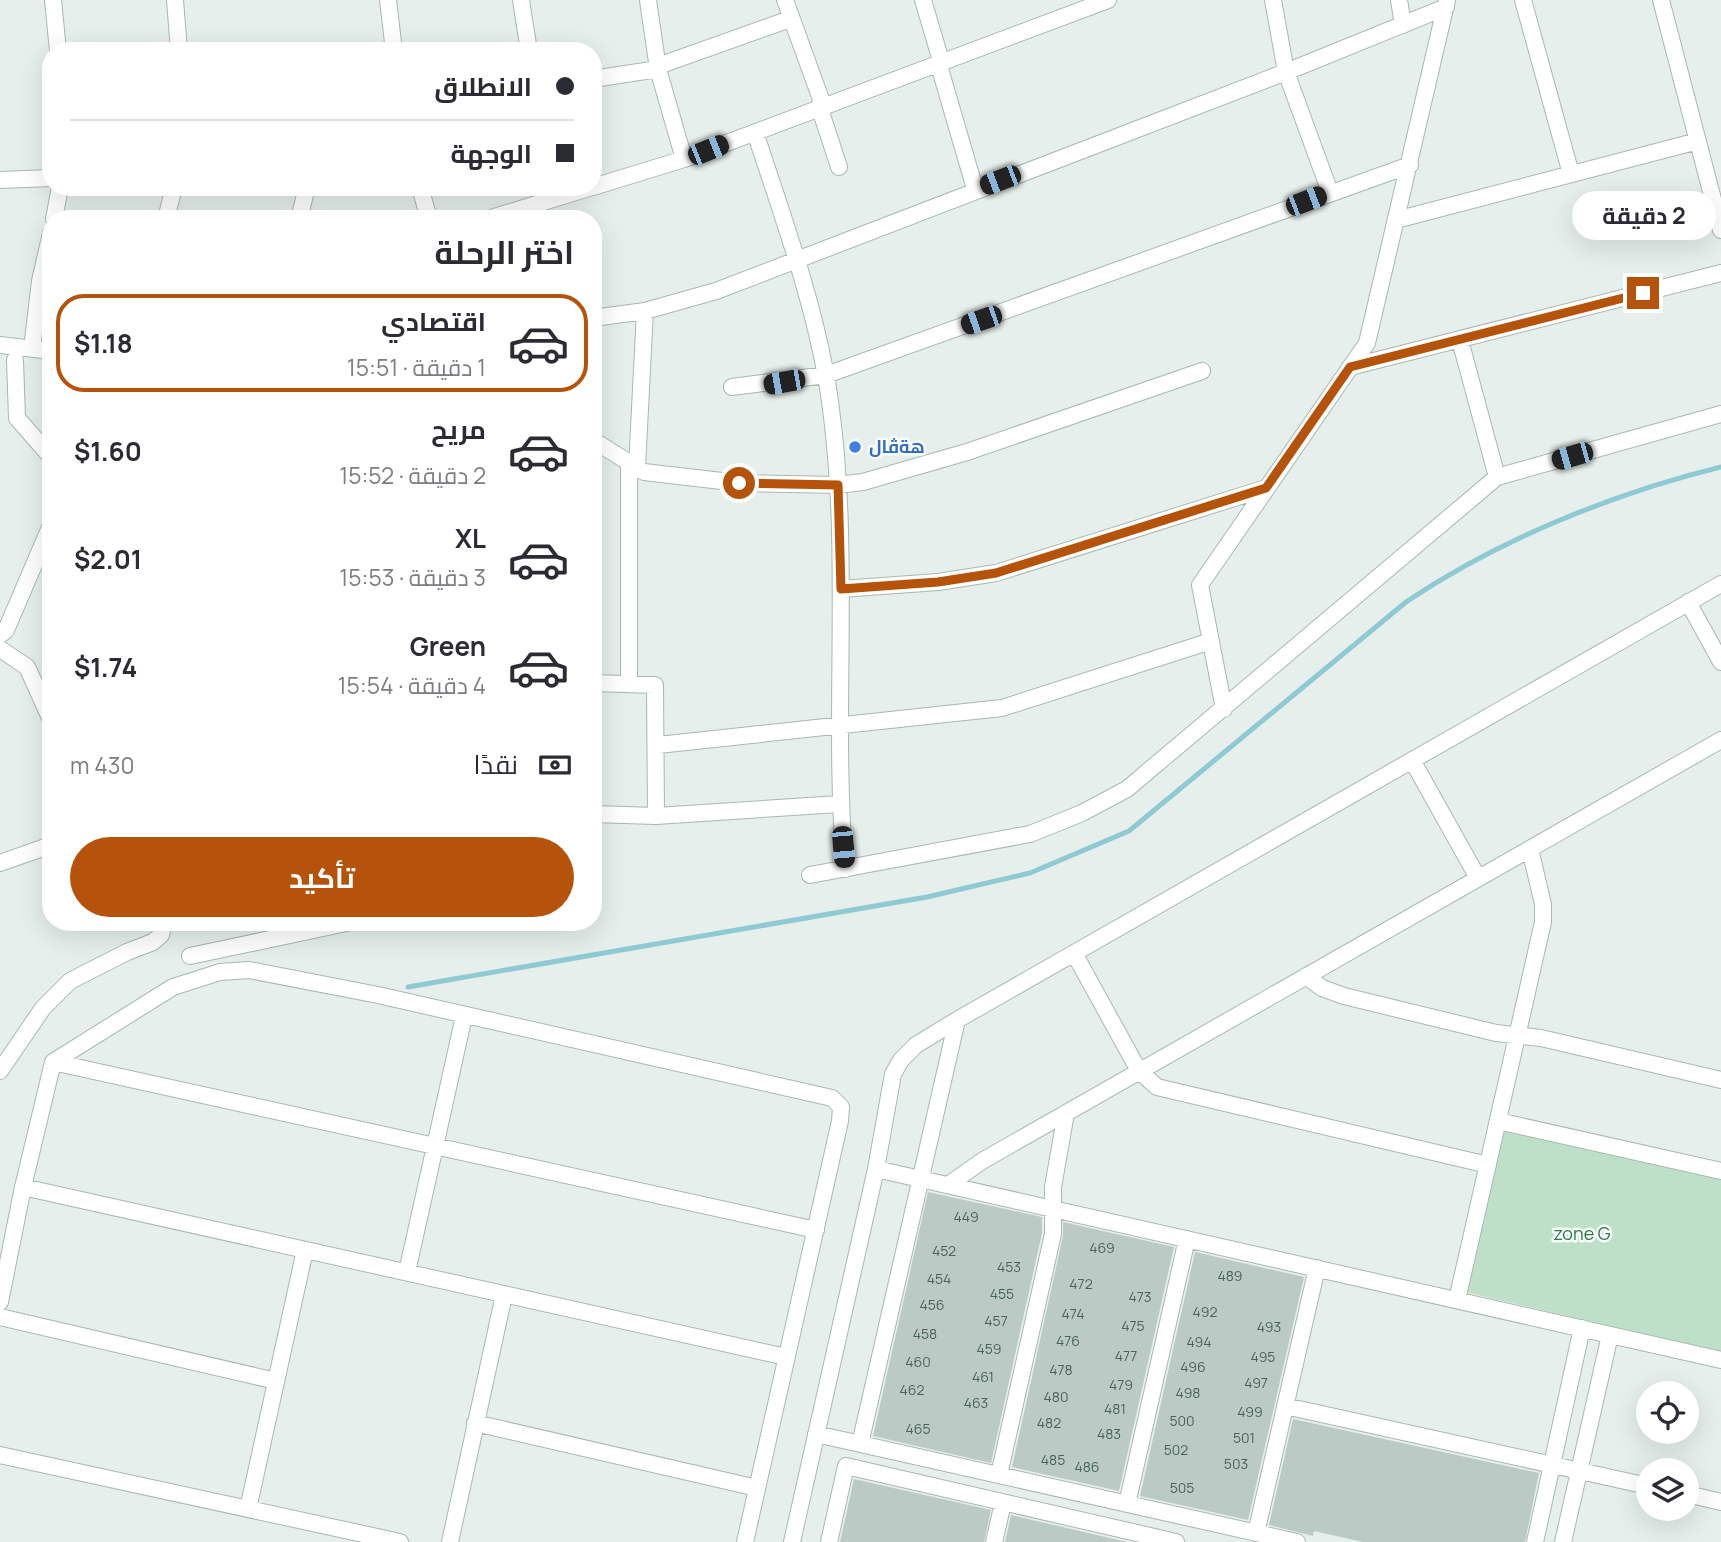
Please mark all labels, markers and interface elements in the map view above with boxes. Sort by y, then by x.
text: الانطلاق [434,68,532,104]
car [685,132,732,168]
text: الوجهة [451,135,532,171]
car [977,163,1024,197]
car [1283,184,1330,218]
callout: 2 دقيقة [1571,191,1715,240]
text: 2 دقيقة [1602,199,1686,231]
text: اختر الرحلة [435,230,574,274]
route end [1627,277,1659,309]
text: اقتصادي [381,303,486,339]
car [958,303,1005,337]
icon: car [507,312,570,375]
text: $1.18 [74,325,133,361]
text: 1 دقيقة · 15:51 [347,351,486,383]
car [762,368,807,396]
text: مريح [431,411,486,447]
icon: car [507,420,570,483]
text: $1.60 [74,433,142,469]
place label: هةڤال [869,434,925,458]
marker: هةڤال [847,439,863,455]
car [1549,440,1596,472]
text: 2 دقيقة · 15:52 [339,459,486,491]
route start [723,467,755,499]
text: XL [455,520,486,556]
icon: car [507,528,570,591]
text: $2.01 [74,541,142,577]
text: 3 دقيقة · 15:53 [339,561,486,593]
text: Green [410,628,486,664]
icon: car [507,636,570,699]
text: $1.74 [74,649,137,685]
text: 4 دقيقة · 15:54 [338,669,486,701]
text: نقدًا [474,746,518,782]
icon: cash [536,746,574,784]
text: 430 m [70,749,134,781]
car [831,825,856,869]
button: تأكيد [70,837,574,917]
house number: 449 [953,1207,979,1226]
park label: zone G [1554,1221,1611,1245]
house number: 469 [1089,1238,1115,1257]
house number: 452 [932,1241,956,1260]
house number: 453 [997,1257,1021,1276]
house number: 489 [1217,1266,1243,1285]
house number: 454 [927,1269,951,1288]
house number: 472 [1069,1274,1093,1293]
house number: 455 [990,1284,1014,1303]
house number: 473 [1128,1287,1152,1306]
house number: 456 [919,1295,945,1314]
house number: 492 [1193,1302,1217,1321]
house number: 474 [1062,1304,1084,1323]
house number: 457 [984,1311,1008,1330]
house number: 475 [1121,1316,1145,1335]
house number: 493 [1257,1317,1281,1336]
house number: 458 [913,1324,937,1343]
house number: 476 [1056,1331,1080,1350]
house number: 494 [1186,1332,1212,1351]
house number: 459 [976,1339,1002,1358]
house number: 477 [1115,1346,1137,1365]
house number: 495 [1251,1347,1275,1366]
house number: 460 [905,1352,931,1371]
house number: 496 [1180,1357,1206,1376]
house number: 478 [1049,1360,1073,1379]
house number: 461 [972,1367,994,1386]
house number: 497 [1244,1373,1268,1392]
house number: 479 [1109,1375,1133,1394]
house number: 462 [900,1380,924,1399]
map controls [1636,1381,1699,1521]
button: locate [1636,1381,1699,1444]
house number: 498 [1176,1383,1200,1402]
house number: 480 [1044,1387,1068,1406]
house number: 463 [964,1393,988,1412]
house number: 481 [1104,1399,1126,1418]
house number: 499 [1237,1402,1263,1421]
house number: 500 [1169,1411,1195,1430]
house number: 482 [1037,1413,1061,1432]
house number: 465 [905,1419,931,1438]
house number: 483 [1097,1424,1121,1443]
house number: 501 [1233,1428,1255,1447]
house number: 502 [1164,1440,1188,1459]
house number: 485 [1041,1450,1065,1469]
house number: 503 [1224,1454,1248,1473]
house number: 486 [1074,1457,1100,1476]
button: layers [1636,1458,1699,1521]
house number: 505 [1170,1478,1194,1497]

